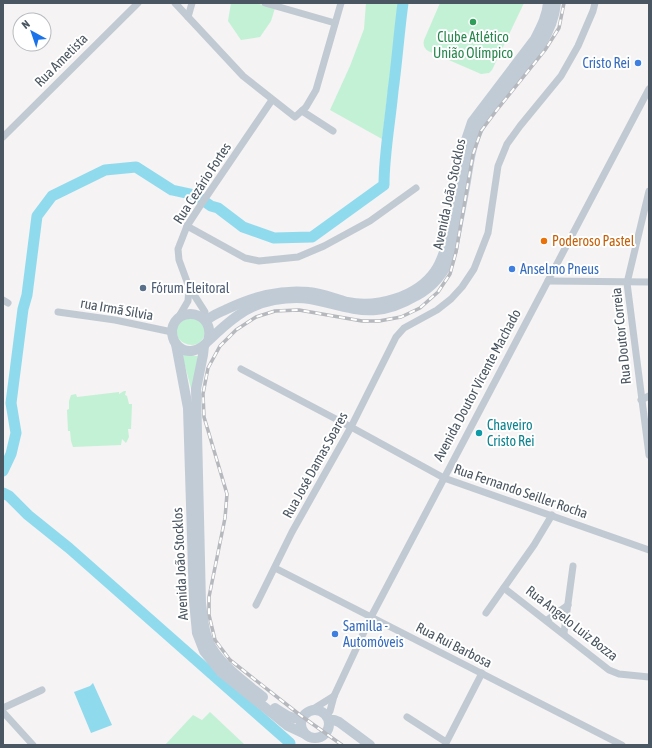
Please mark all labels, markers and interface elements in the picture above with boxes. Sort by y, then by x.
north arrow [12,12,52,52]
marker: Clube Atlético União Olímpico [468,17,478,27]
text: N [19,18,32,31]
place label: Clube Atlético União Olímpico [433,29,513,61]
street label: Rua Ametista [31,30,91,90]
place label: Cristo Rei [582,55,630,71]
marker: Cristo Rei [633,58,643,68]
street label: Avenida João Stocklos [429,137,469,251]
street label: Rua Cezário Fortes [170,139,234,227]
place label: Poderoso Pastel [552,233,635,249]
marker: Poderoso Pastel [539,236,549,246]
place label: Anselmo Pneus [520,261,599,277]
marker: Anselmo Pneus [507,264,517,274]
place label: Fórum Eleitoral [151,280,230,296]
marker: Fórum Eleitoral [138,283,148,293]
street label: Rua Doutor Correia [608,287,634,385]
street label: rua Irmã Silvia [79,295,155,323]
street label: Avenida Doutor Vicente Machado [430,306,524,464]
street label: Rua José Damas Soares [279,409,351,521]
place label: Chaveiro Cristo Rei [487,417,535,449]
marker: Chaveiro Cristo Rei [474,428,484,438]
street label: Rua Fernando Seiller Rocha [452,461,590,521]
street label: Avenida João Stocklos [169,507,191,621]
street label: Rua Angelo Luiz Bozza [523,582,621,664]
place label: Samilla - Automóveis [343,618,404,650]
street label: Rua Rui Barbosa [413,619,495,671]
marker: Samilla - Automóveis [330,629,340,639]

